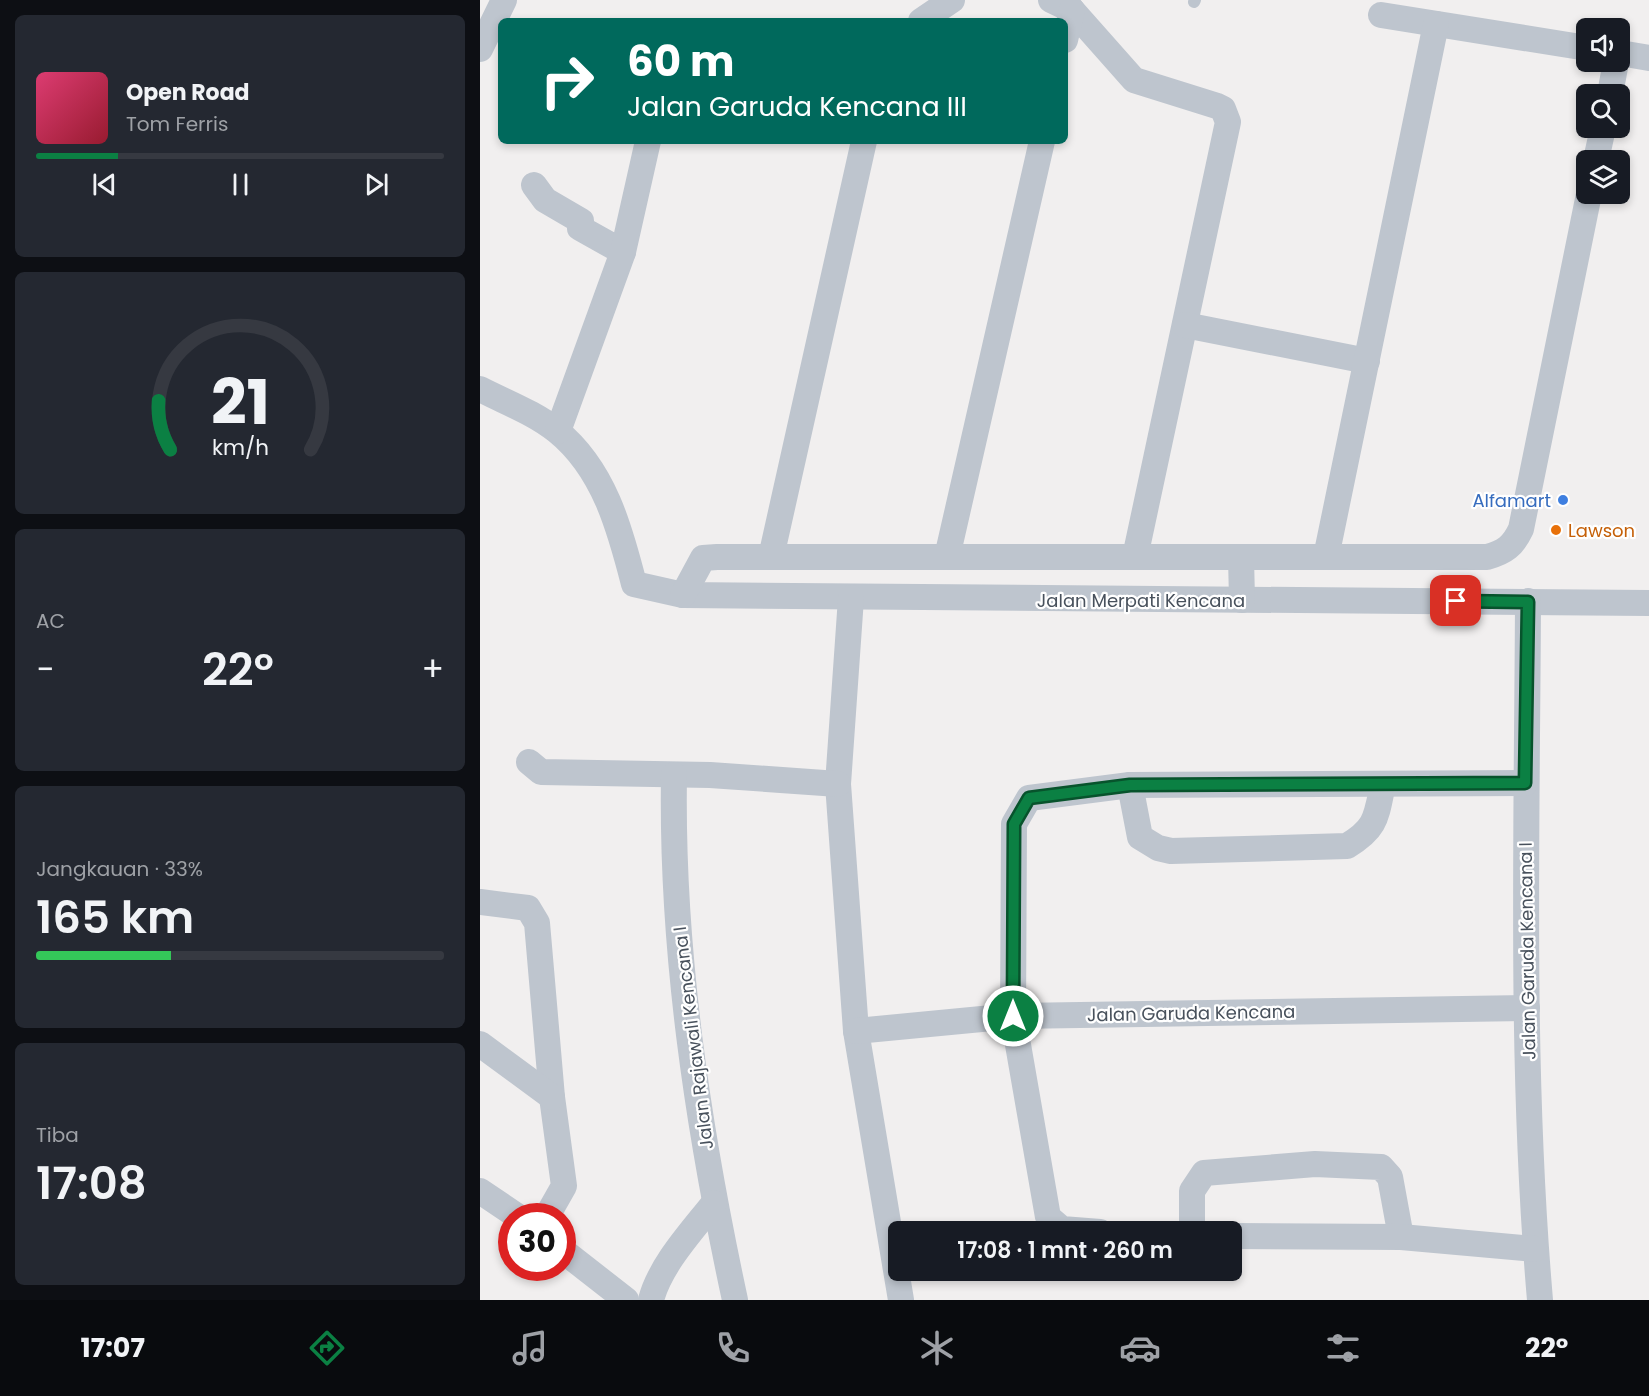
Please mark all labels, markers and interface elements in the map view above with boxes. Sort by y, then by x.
map controls [1576,18,1630,204]
button: sound [1576,18,1630,72]
text: 60 m [627,32,735,91]
icon: right [528,42,606,120]
text: Open Road [126,77,250,108]
button: search [1576,84,1630,138]
text: Jalan Garuda Kencana III [627,88,967,125]
text: Tom Ferris [126,110,228,138]
button: layers [1576,150,1630,204]
icon: previous [88,168,121,201]
icon: pause [224,168,257,201]
icon: next [360,168,393,201]
text: 21 [210,358,270,446]
text: km/h [211,432,269,463]
place label: Alfamart [1472,488,1551,513]
marker: Alfamart [1556,493,1570,507]
place label: Lawson [1568,518,1635,543]
marker: Lawson [1549,523,1563,537]
pin [1430,575,1481,626]
icon: arrive [1439,584,1472,617]
street label: Jalan Merpati Kencana [1037,588,1245,613]
text: AC [36,607,65,635]
text: 22° [202,638,274,701]
text: − [36,646,54,693]
text: + [421,646,444,693]
street label: Jalan Garuda Kencana I [1513,842,1541,1060]
text: Jangkauan · 33% [36,855,203,883]
text: 165 km [36,886,194,949]
street label: Jalan Rajawali Kencana I [667,925,719,1151]
position arrow [981,984,1045,1048]
street label: Jalan Garuda Kencana [1087,999,1295,1027]
text: Tiba [36,1121,79,1149]
text: 17:08 [36,1152,147,1215]
speed limit sign: 30 [498,1203,576,1281]
text: 17:08 · 1 mnt · 260 m [957,1235,1173,1266]
icon: directions [306,1327,348,1369]
icon: music [509,1327,551,1369]
icon: phone [712,1327,754,1369]
icon: climate [916,1327,958,1369]
icon: car [1119,1327,1161,1369]
icon: filters [1322,1327,1364,1369]
text: 17:07 [81,1329,145,1366]
text: 22° [1525,1329,1568,1366]

